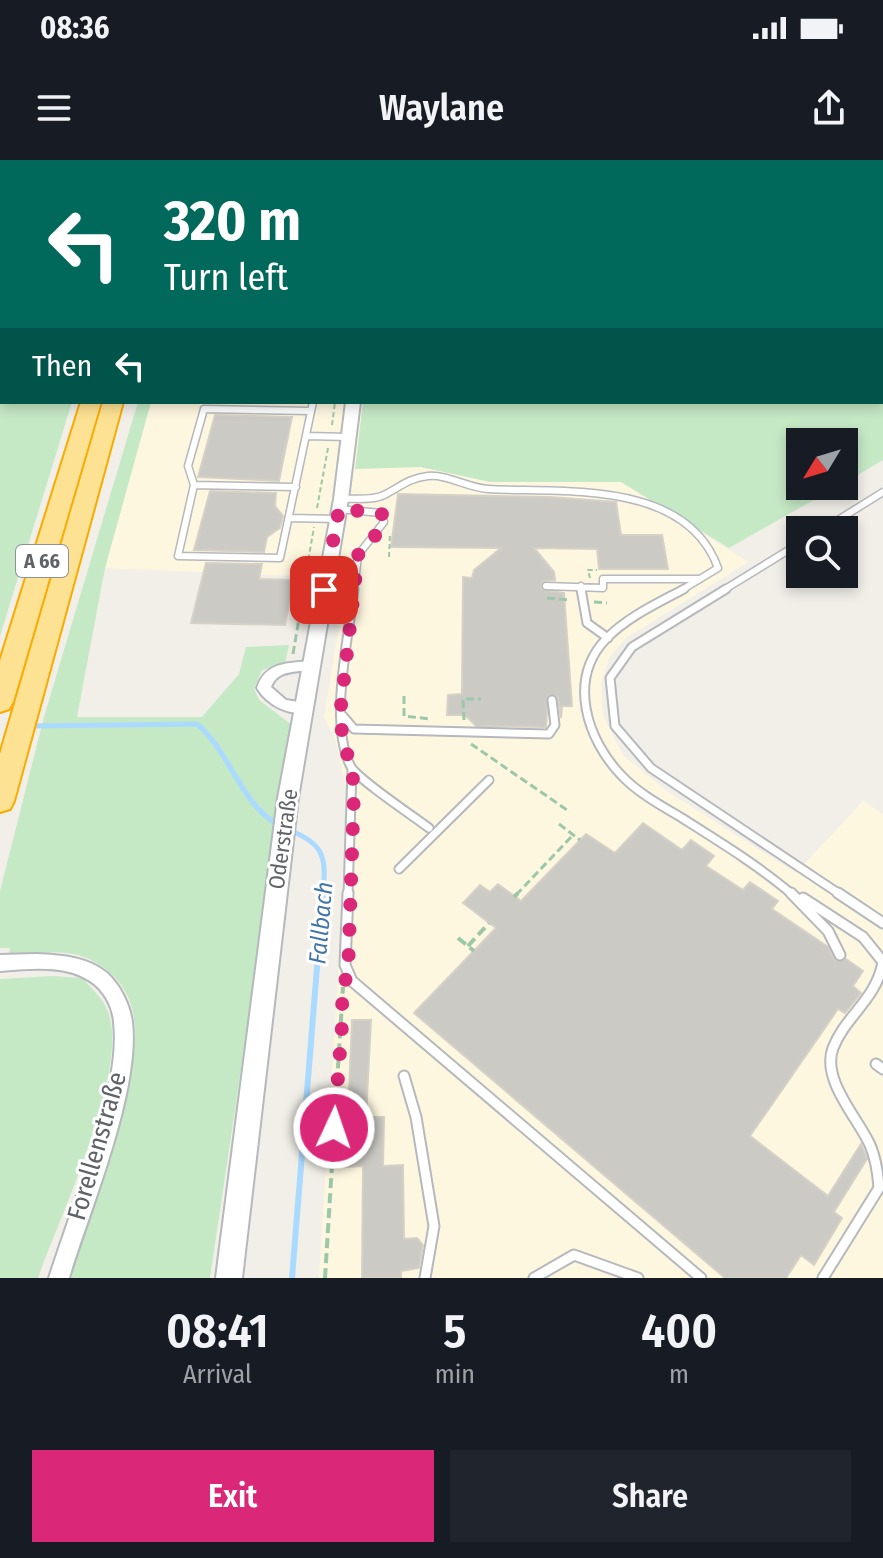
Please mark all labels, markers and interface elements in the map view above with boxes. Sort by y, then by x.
text: 08:36 [40,10,109,46]
icon: menu [32,86,76,130]
text: Waylane [379,86,504,130]
icon: share [807,86,851,130]
text: 320 m [164,188,301,255]
icon: left [32,192,136,296]
text: Turn left [164,256,288,300]
icon: left [108,344,152,388]
text: Then [32,348,92,384]
north arrow [786,428,858,500]
map controls [786,428,858,588]
button: search [786,516,858,588]
road number: A 66 [16,545,68,577]
pin [290,556,358,624]
icon: arrive [302,568,346,612]
street label: Oderstraße [263,787,303,891]
water label: Fallbach [303,881,339,965]
street label: Forellenstraße [61,1068,133,1224]
position arrow [292,1086,376,1170]
text: 08:41 [166,1302,269,1360]
text: 5 [443,1302,466,1360]
text: 400 [641,1302,717,1360]
text: Arrival [183,1359,252,1390]
text: min [435,1359,475,1390]
text: m [669,1359,689,1390]
button: Exit [32,1450,434,1542]
button: Share [450,1450,851,1542]

